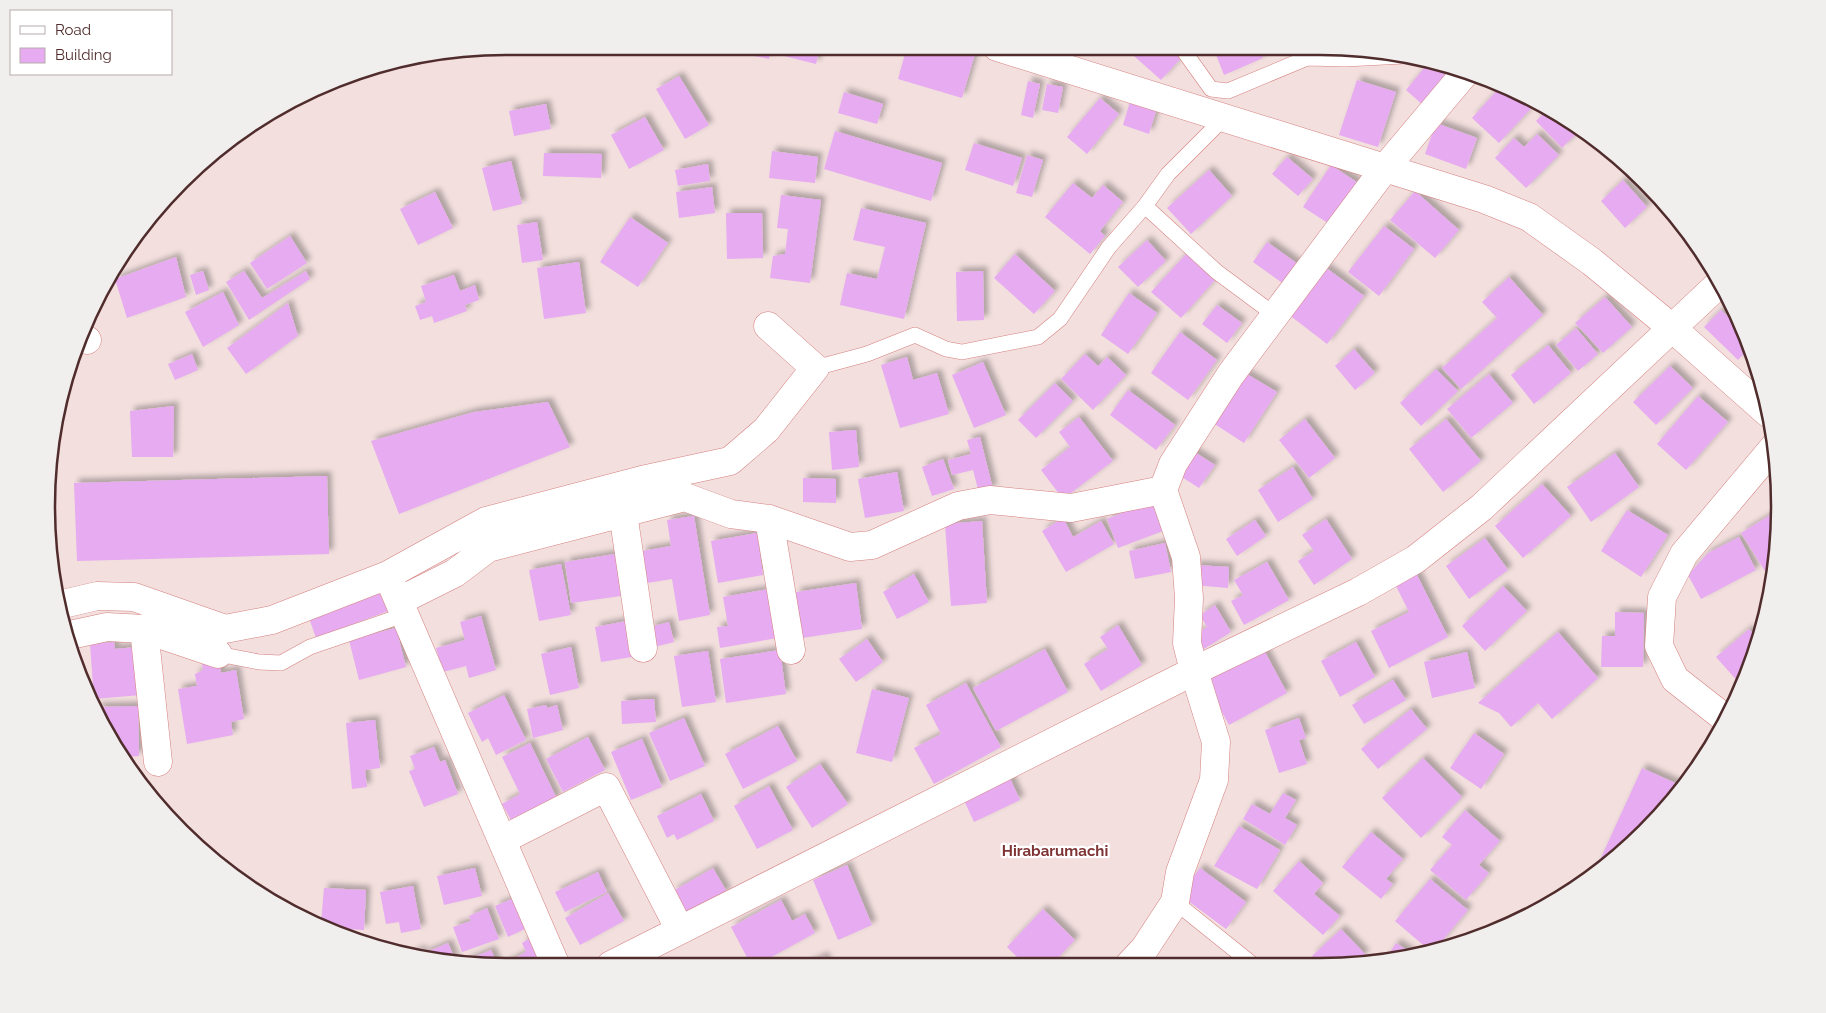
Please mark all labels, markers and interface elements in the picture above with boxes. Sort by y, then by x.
legend [10,10,172,75]
text: Road [55,21,91,39]
text: Building [55,46,112,64]
district label: Hirabarumachi [1002,842,1108,860]

